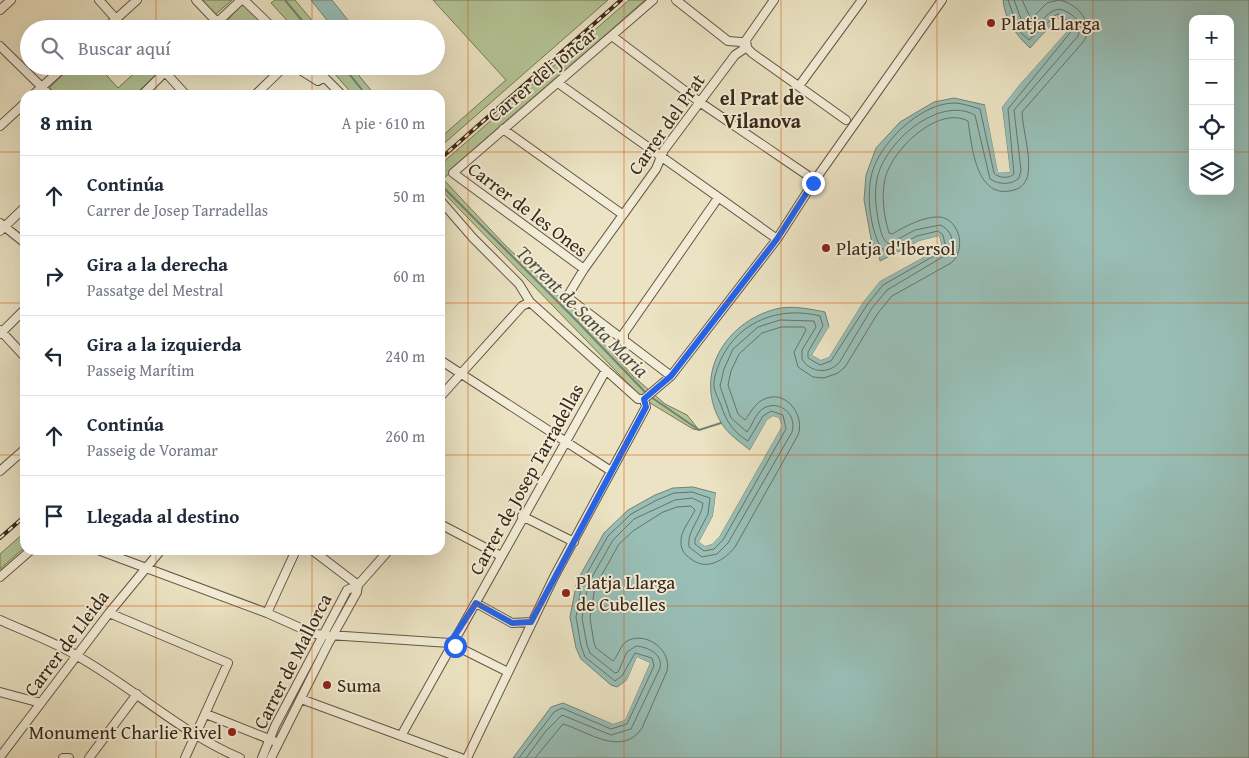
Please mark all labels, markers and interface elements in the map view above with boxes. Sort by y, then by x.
place label: Platja Llarga [1001,9,1100,37]
map controls [1189,15,1234,195]
button: + [1189,15,1234,60]
marker: Platja Llarga [985,17,997,29]
search box [20,20,445,75]
street label: Carrer del Joncar [481,20,603,128]
icon: search [38,34,66,62]
text: Buscar aquí [78,34,171,62]
button: − [1189,60,1234,105]
street label: Carrer del Prat [621,68,711,180]
district label: el Prat de Vilanova [720,83,804,135]
button: locate [1189,105,1234,150]
text: 8 min [40,107,92,138]
text: A pie · 610 m [342,111,425,135]
button: layers [1189,150,1234,195]
street label: Carrer de les Ones [462,155,594,263]
text: Continúa [87,170,164,198]
route end [802,172,825,195]
icon: ahead [40,182,68,210]
text: 50 m [393,184,425,208]
text: Carrer de Josep Tarradellas [87,198,268,222]
place label: Platja d'Ibersol [836,234,956,262]
water label: Torrent de Santa Maria [510,238,656,384]
marker: Platja d'Ibersol [820,242,832,254]
text: Gira a la derecha [87,250,228,278]
icon: right [40,262,68,290]
text: 60 m [393,264,425,288]
text: Passatge del Mestral [87,278,223,302]
text: Gira a la izquierda [87,330,242,358]
icon: left [40,342,68,370]
text: 240 m [385,344,425,368]
text: Passeig Marítim [87,358,194,382]
street label: Carrer de Josep Tarradellas [462,378,590,580]
text: Continúa [87,410,164,438]
icon: ahead [40,422,68,450]
text: 260 m [385,424,425,448]
text: Passeig de Voramar [87,438,218,462]
icon: arrive [40,502,68,530]
text: Llegada al destino [87,502,239,530]
place label: Platja Llarga de Cubelles [576,568,675,618]
street label: Carrer de Lleida [17,584,115,702]
marker: Platja Llarga de Cubelles [560,587,572,599]
street label: Carrer de Mallorca [246,588,338,734]
route start [444,635,467,658]
place label: Suma [337,671,381,699]
marker: Suma [321,679,333,691]
place label: Monument Charlie Rivel [29,718,222,746]
marker: Monument Charlie Rivel [226,726,238,738]

